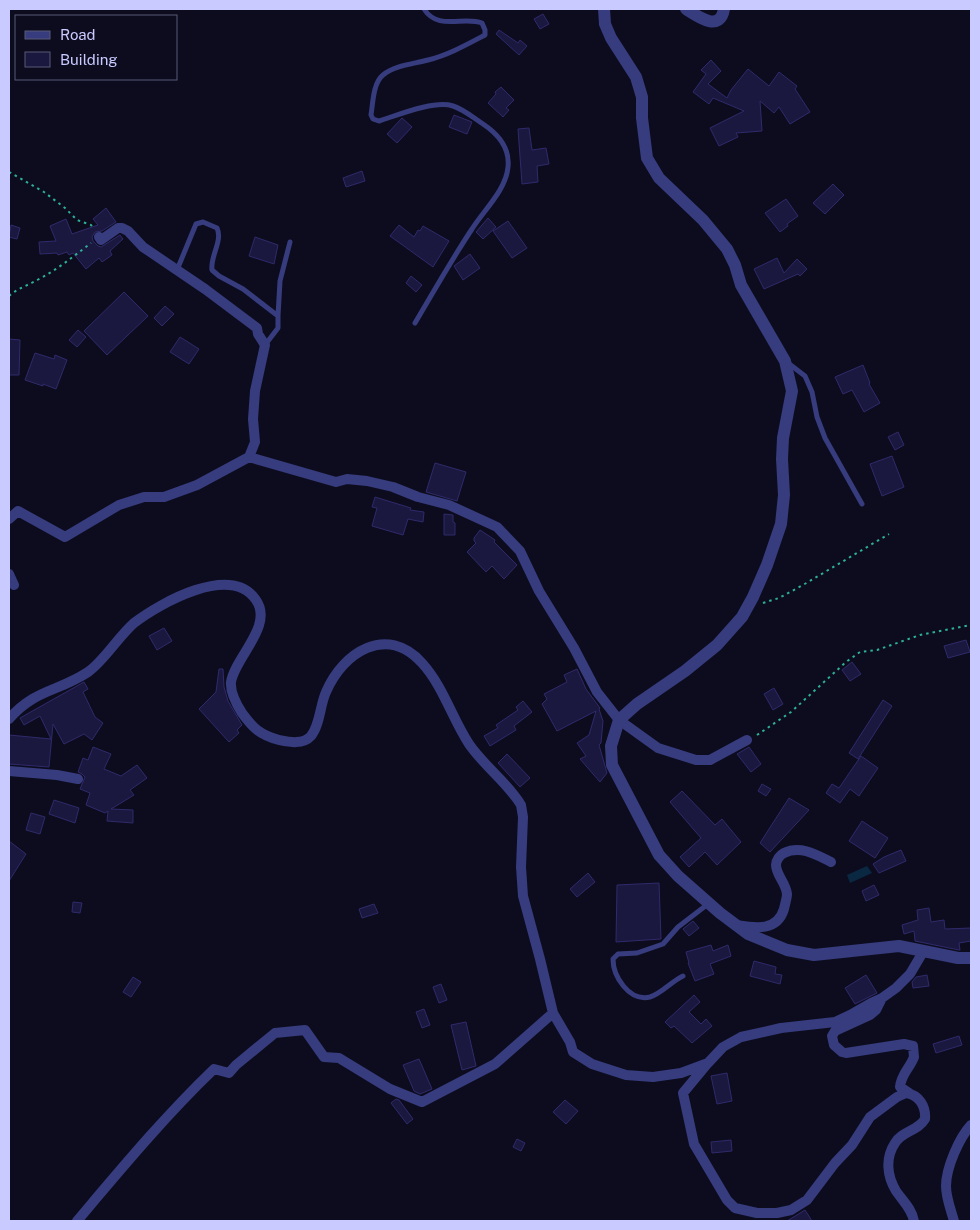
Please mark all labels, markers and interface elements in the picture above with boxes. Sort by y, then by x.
legend [15,15,178,80]
text: Road [60,26,96,43]
text: Building [60,51,118,68]

